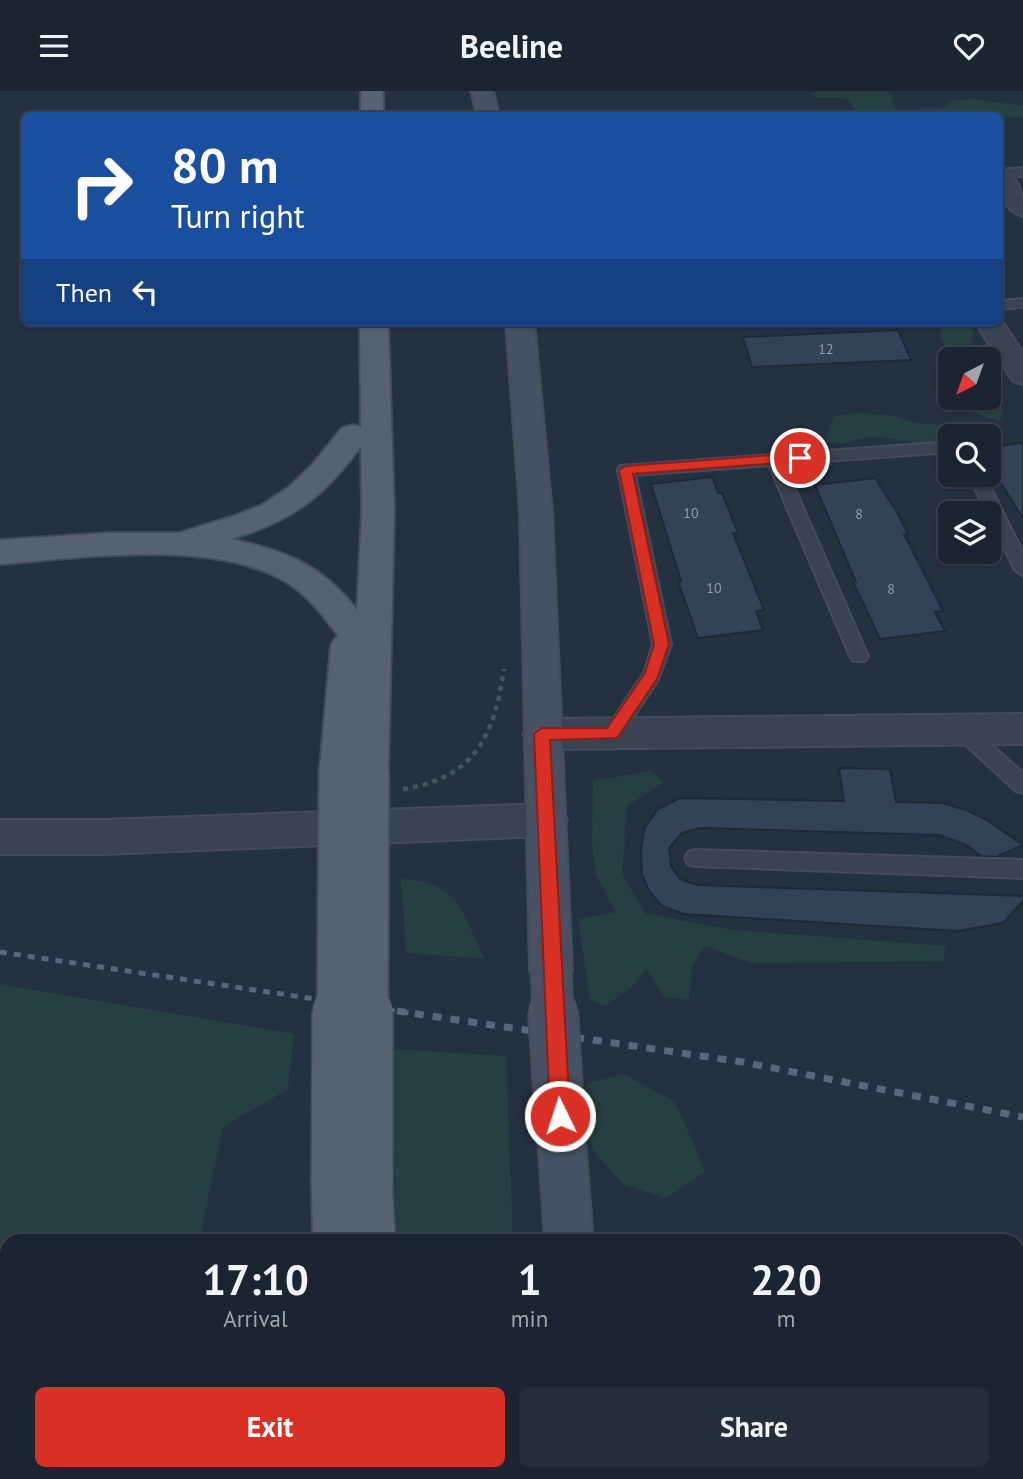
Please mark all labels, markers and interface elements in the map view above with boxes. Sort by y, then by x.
text: Beeline [460,25,563,67]
icon: menu [35,27,73,65]
icon: heart [950,27,988,65]
text: 80 m [171,133,278,197]
icon: right [56,140,147,231]
text: Turn right [171,195,305,237]
icon: left [126,273,164,311]
text: Then [56,276,112,309]
house number: 12 [818,340,834,358]
north arrow [938,347,1001,409]
map controls [938,347,1001,564]
button: search [938,424,1001,487]
pin [770,428,830,488]
icon: arrive [781,439,819,477]
button: layers [938,501,1001,564]
house number: 10 [683,504,699,522]
house number: 8 [855,505,863,523]
house number: 10 [706,579,722,597]
house number: 8 [887,580,895,598]
position arrow [523,1079,597,1153]
text: 17:10 [202,1252,309,1307]
text: 1 [518,1252,541,1307]
text: 220 [750,1252,822,1307]
text: Arrival [223,1304,288,1333]
text: min [511,1304,548,1333]
text: m [777,1304,795,1333]
button: Exit [35,1387,505,1467]
button: Share [519,1387,989,1467]

